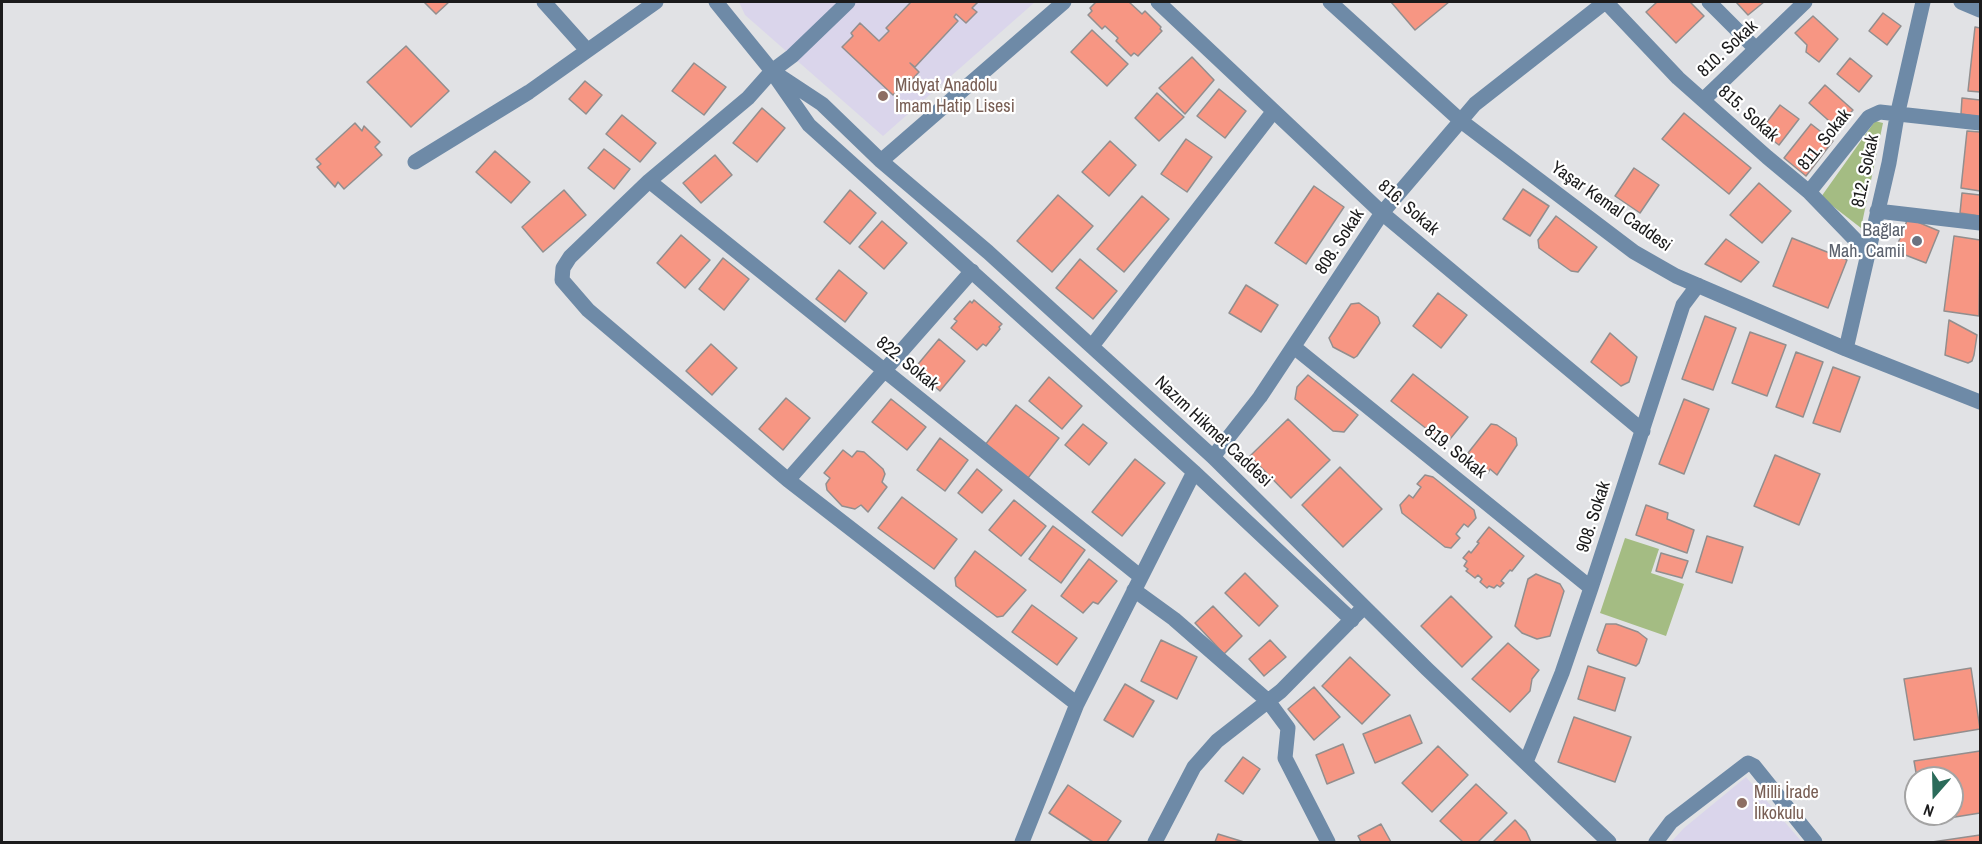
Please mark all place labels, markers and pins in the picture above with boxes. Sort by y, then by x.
place label: Midyat Anadolu İmam Hatip Lisesi [895,75,1015,118]
marker: Midyat Anadolu İmam Hatip Lisesi [876,89,890,103]
place label: Bağlar Mah. Camii [1829,220,1905,262]
marker: Bağlar Mah. Camii [1910,234,1924,248]
place label: Milli İrade İlkokulu [1754,782,1819,824]
marker: Milli İrade İlkokulu [1735,796,1749,810]

